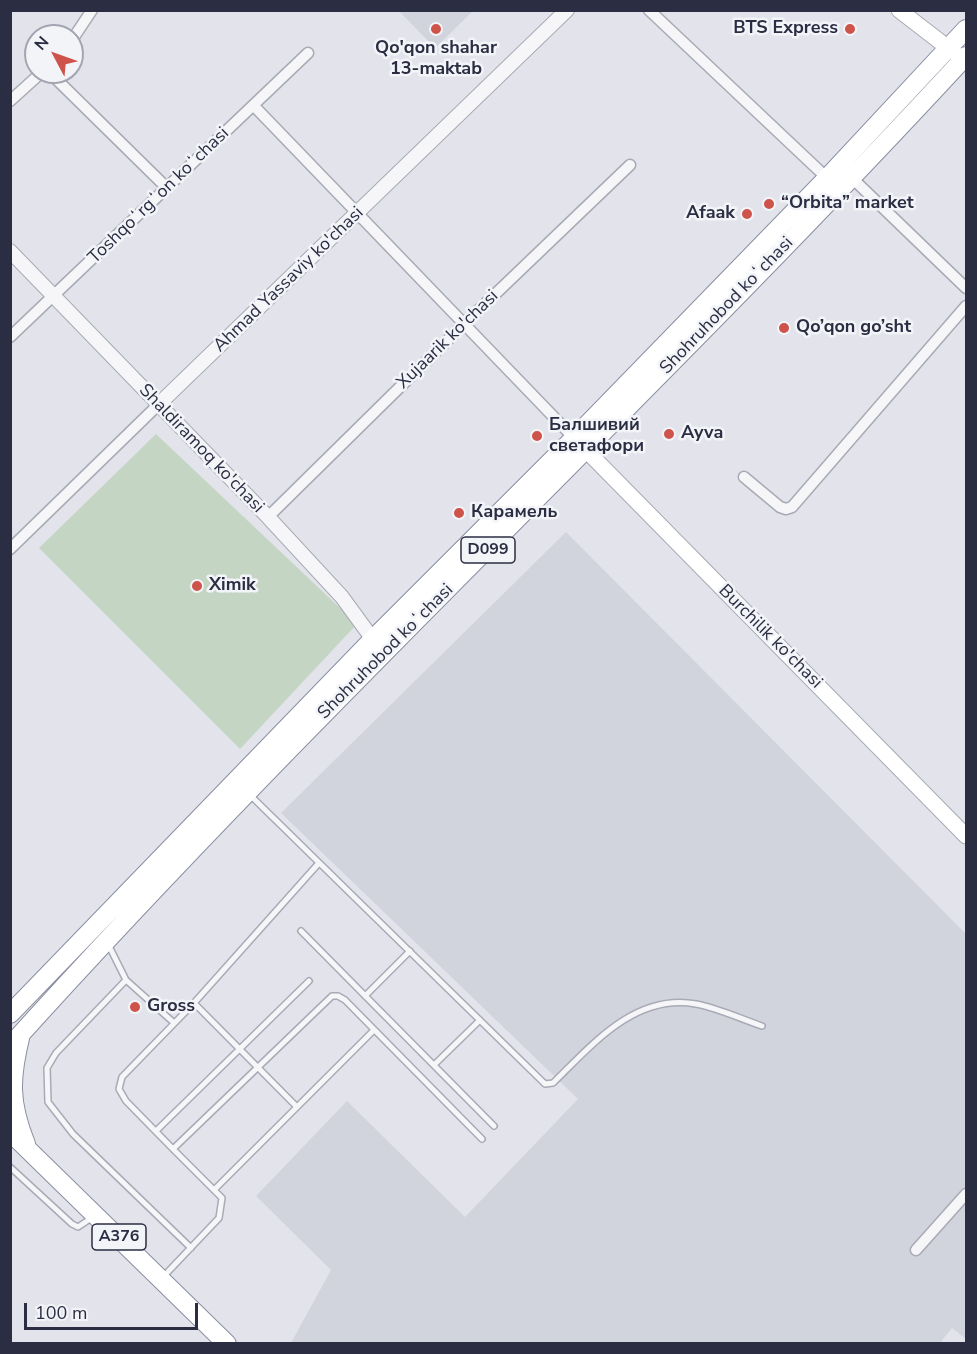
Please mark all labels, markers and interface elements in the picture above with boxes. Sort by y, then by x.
place label: BTS Express [733,18,838,40]
marker: Qo'qon shahar 13-maktab [429,22,443,36]
marker: BTS Express [843,22,857,36]
north arrow [24,24,84,84]
text: N [30,32,54,55]
place label: Qo'qon shahar 13-maktab [375,38,497,80]
street label: Toshqoʻrgʻon koʻchasi [84,123,234,269]
place label: “Orbita” market [781,193,914,215]
marker: “Orbita” market [762,197,776,211]
street label: Ahmad Yassaviy ko'chasi [210,203,368,357]
place label: Afaak [686,203,735,225]
marker: Afaak [740,207,754,221]
street label: Shohruhobod koʻchasi [656,233,798,379]
street label: Xujaarik ko'chasi [393,286,503,394]
place label: Qo’qon go’sht [796,317,911,339]
marker: Qo’qon go’sht [777,321,791,335]
street label: Shaldiramoq ko'chasi [134,380,268,518]
place label: Балшивий светафори [549,415,644,458]
place label: Ayva [681,423,723,445]
marker: Ayva [662,427,676,441]
marker: Балшивий светафори [530,429,544,443]
place label: Карамель [471,502,557,524]
marker: Карамель [452,506,466,520]
road number: D099 [461,537,515,563]
place label: Ximik [209,575,256,597]
marker: Ximik [190,579,204,593]
street label: Shohruhobod koʻchasi [314,580,458,724]
street label: Burchilik ko'chasi [714,581,826,693]
place label: Gross [147,996,195,1018]
marker: Gross [128,1000,142,1014]
road number: A376 [92,1224,146,1250]
scale bar [27,1291,201,1329]
text: 100 m [35,1301,87,1325]

